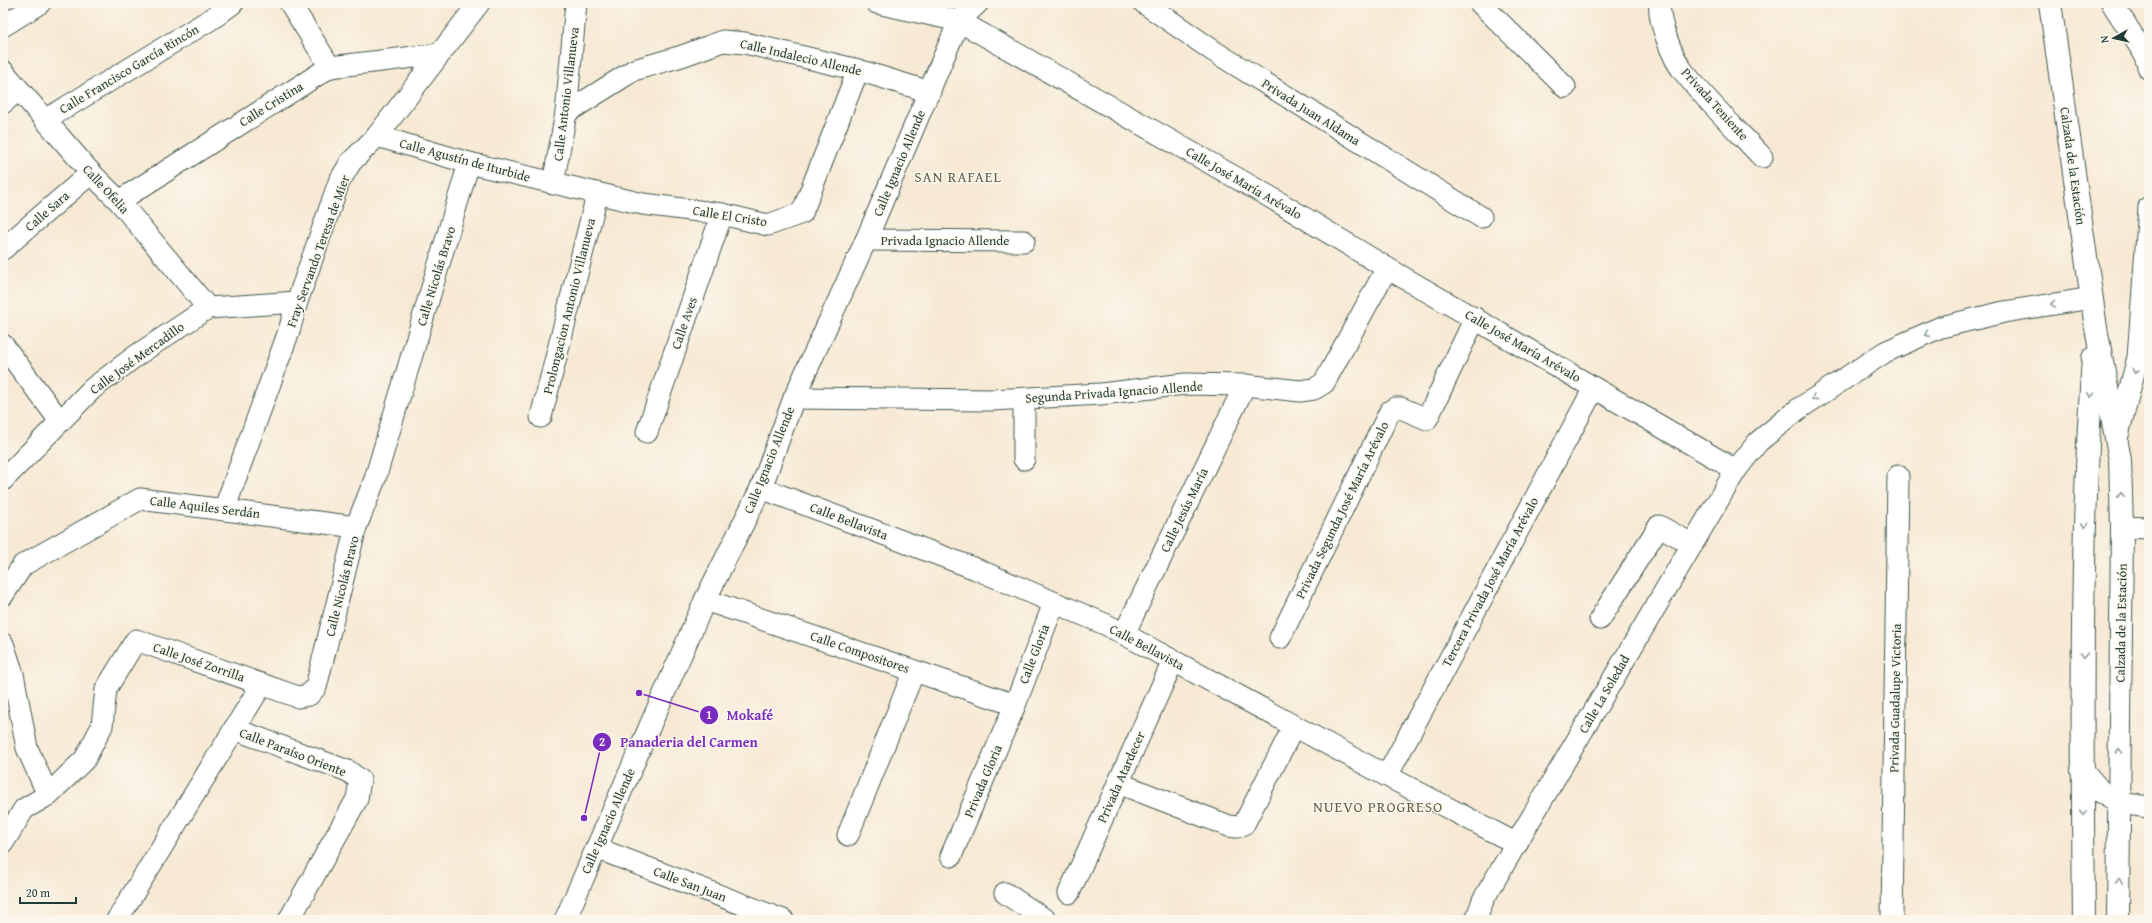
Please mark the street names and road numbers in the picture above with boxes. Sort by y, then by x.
street label: Calle Francisco García Rincón [56,19,203,118]
street label: Calle Antonio Villanueva [548,25,584,162]
street label: Calle Indalecio Allende [738,34,864,80]
street label: Privada Teniente [1677,63,1753,145]
street label: Privada Juan Aldama [1258,74,1365,150]
street label: Calle Cristina [235,76,307,131]
street label: Calzada de la Estación [2055,106,2091,227]
street label: Calle Ignacio Allende [868,107,930,219]
street label: Calle Agustín de Iturbide [397,133,533,187]
street label: Calle José María Arévalo [1182,142,1306,224]
street label: Calle Ofelia [78,160,134,218]
street label: Fray Servando Teresa de Mier [282,172,355,330]
street label: Calle Sara [21,186,74,236]
street label: Calle El Cristo [691,201,769,231]
street label: Prolongacion Antonio Villanueva [538,215,600,396]
street label: Calle Nicolás Bravo [412,224,460,328]
street label: Privada Ignacio Allende [881,231,1009,250]
street label: Calle Aves [666,294,702,352]
street label: Calle José María Arévalo [1461,305,1585,387]
street label: Calle José Mercadillo [86,317,188,399]
street label: Segunda Privada Ignacio Allende [1025,376,1203,408]
street label: Calle Ignacio Allende [739,404,799,516]
street label: Privada Segunda José María Arévalo [1291,418,1393,602]
street label: Calle Jesús María [1155,464,1213,555]
street label: Calle Aquiles Serdán [149,491,262,523]
street label: Tercera Privada José María Arévalo [1437,493,1543,670]
street label: Calle Bellavista [807,497,892,545]
street label: Calle Nicolás Bravo [320,533,364,638]
street label: Calzada de la Estación [2110,563,2132,683]
street label: Calle Bellavista [1106,619,1189,675]
street label: Calle Gloria [1014,621,1054,687]
street label: Privada Guadalupe Victoria [1884,622,1906,773]
street label: Calle Compositores [808,626,912,678]
street label: Calle José Zorrilla [151,637,248,687]
street label: Calle La Soledad [1574,651,1634,737]
street label: Calle Paraíso Oriente [237,723,349,781]
street label: Privada Atardecer [1092,728,1150,826]
street label: Privada Gloria [959,741,1007,820]
street label: Calle Ignacio Allende [576,765,640,877]
street label: Calle San Juan [651,861,730,907]

